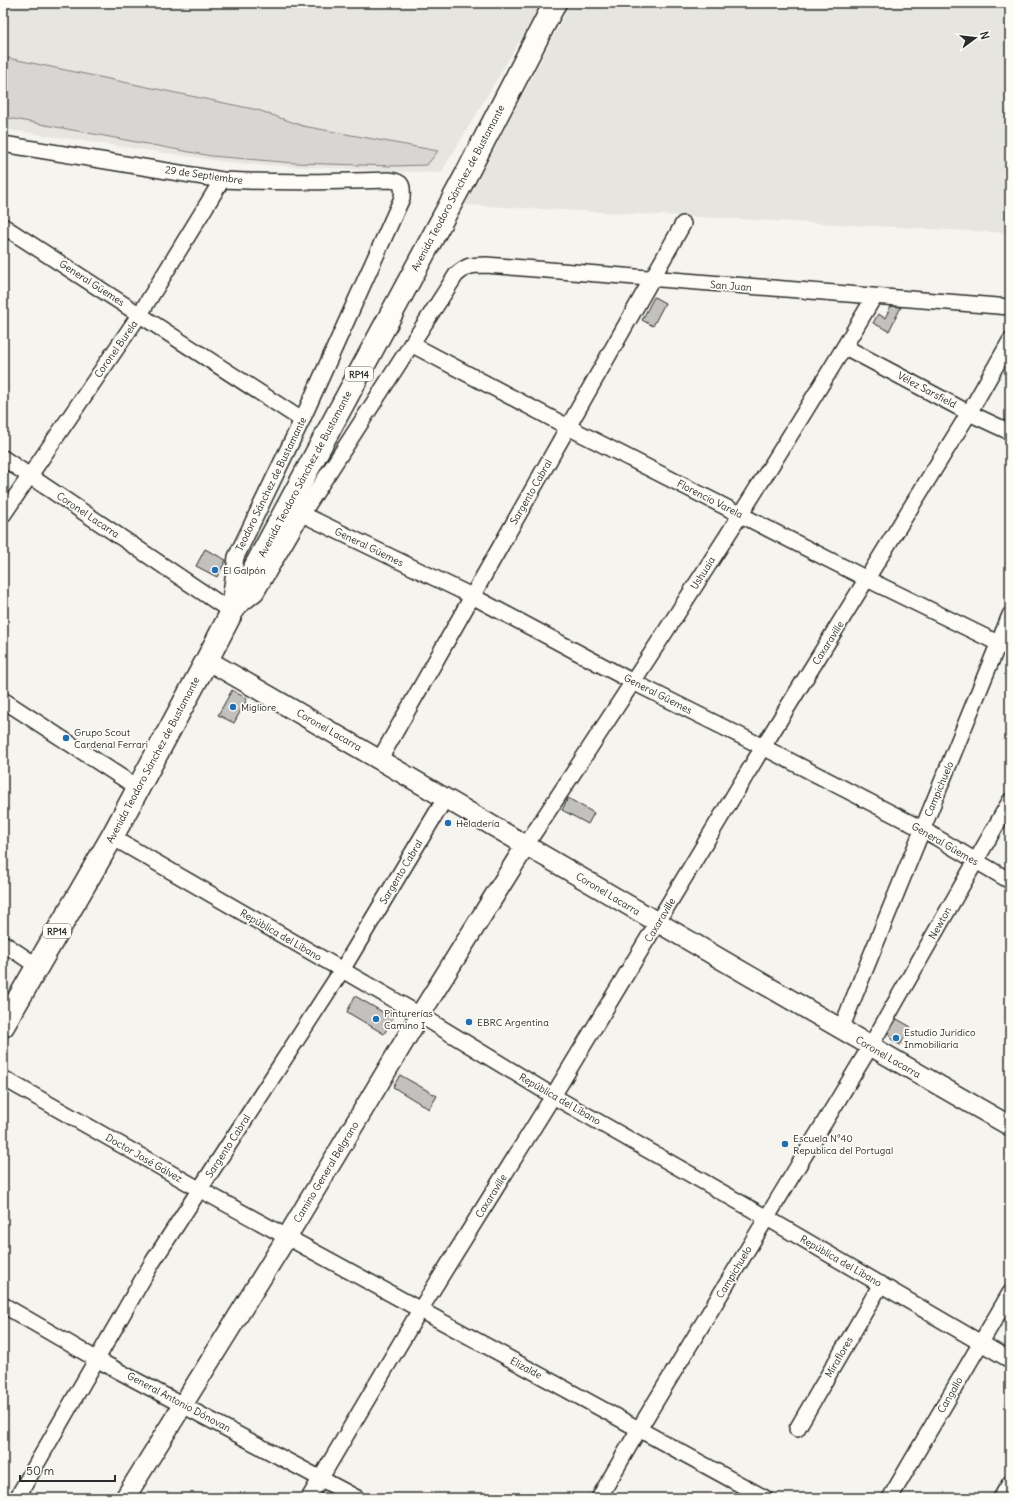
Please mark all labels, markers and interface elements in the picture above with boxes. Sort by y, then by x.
north arrow [955,18,995,58]
text: N [977,30,992,41]
street label: Avenida Teodoro Sánchez de Bustamante [408,103,508,273]
street label: 29 de Septiembre [164,163,244,187]
street label: General Güemes [57,257,127,309]
street label: San Juan [710,278,753,294]
street label: Coronel Burela [91,318,141,380]
road number: RP14 [345,367,373,381]
street label: Vélez Sarsfield [895,369,959,411]
street label: Avenida Teodoro Sánchez de Bustamante [256,389,354,559]
street label: Teodoro Sánchez de Bustamante [233,415,309,553]
street label: Sargento Cabral [507,457,555,527]
street label: Florencio Varela [675,477,745,521]
street label: Coronel Lacarra [54,489,122,541]
street label: General Güemes [332,525,406,570]
street label: Ushuaia [688,554,718,592]
place label: El Galpón [223,564,266,577]
marker: El Galpón [210,565,220,575]
street label: Caxaraville [809,619,847,667]
street label: General Güemes [622,671,695,717]
street label: Avenida Teodoro Sánchez de Bustamante [103,675,203,845]
place label: Migliore [241,701,276,714]
marker: Migliore [228,702,238,712]
street label: Coronel Lacarra [294,706,364,754]
place label: Grupo Scout Cardenal Ferrari [74,726,148,751]
marker: Grupo Scout Cardenal Ferrari [61,733,71,743]
street label: Campichuelo [922,759,957,819]
place label: Heladería [456,817,500,830]
marker: Heladería [443,818,453,828]
street label: General Güemes [909,820,981,869]
street label: Sargento Cabral [377,837,425,907]
street label: Coronel Lacarra [573,870,643,919]
street label: Caxaraville [642,896,678,944]
street label: Newton [926,904,954,941]
street label: República del Líbano [238,906,325,964]
road number: RP14 [43,924,71,938]
place label: Pinturerías Camino I [384,1007,433,1032]
marker: Pinturerías Camino I [371,1014,381,1024]
place label: EBRC Argentina [477,1016,549,1029]
marker: EBRC Argentina [464,1017,474,1027]
place label: Estudio Juridico Inmobiliaria [904,1026,976,1051]
street label: Coronel Lacarra [853,1033,923,1081]
marker: Estudio Juridico Inmobiliaria [891,1033,901,1043]
street label: República del Líbano [517,1070,604,1128]
street label: Sargento Cabral [203,1112,253,1180]
street label: Camino General Belgrano [291,1119,362,1225]
street label: Doctor José Gálvez [103,1131,185,1185]
place label: Escuela Nº40 Republica del Portugal [793,1132,893,1157]
marker: Escuela Nº40 Republica del Portugal [780,1139,790,1149]
street label: Caxaraville [472,1172,510,1220]
street label: República del Líbano [798,1232,885,1290]
street label: Campichuelo [713,1243,755,1301]
street label: Miraflores [822,1334,856,1380]
street label: Elizalde [508,1354,544,1382]
street label: General Antonio Dónovan [125,1369,233,1435]
street label: Cangallo [935,1374,966,1415]
scale bar [20,1457,115,1483]
text: 50 m [26,1463,55,1478]

